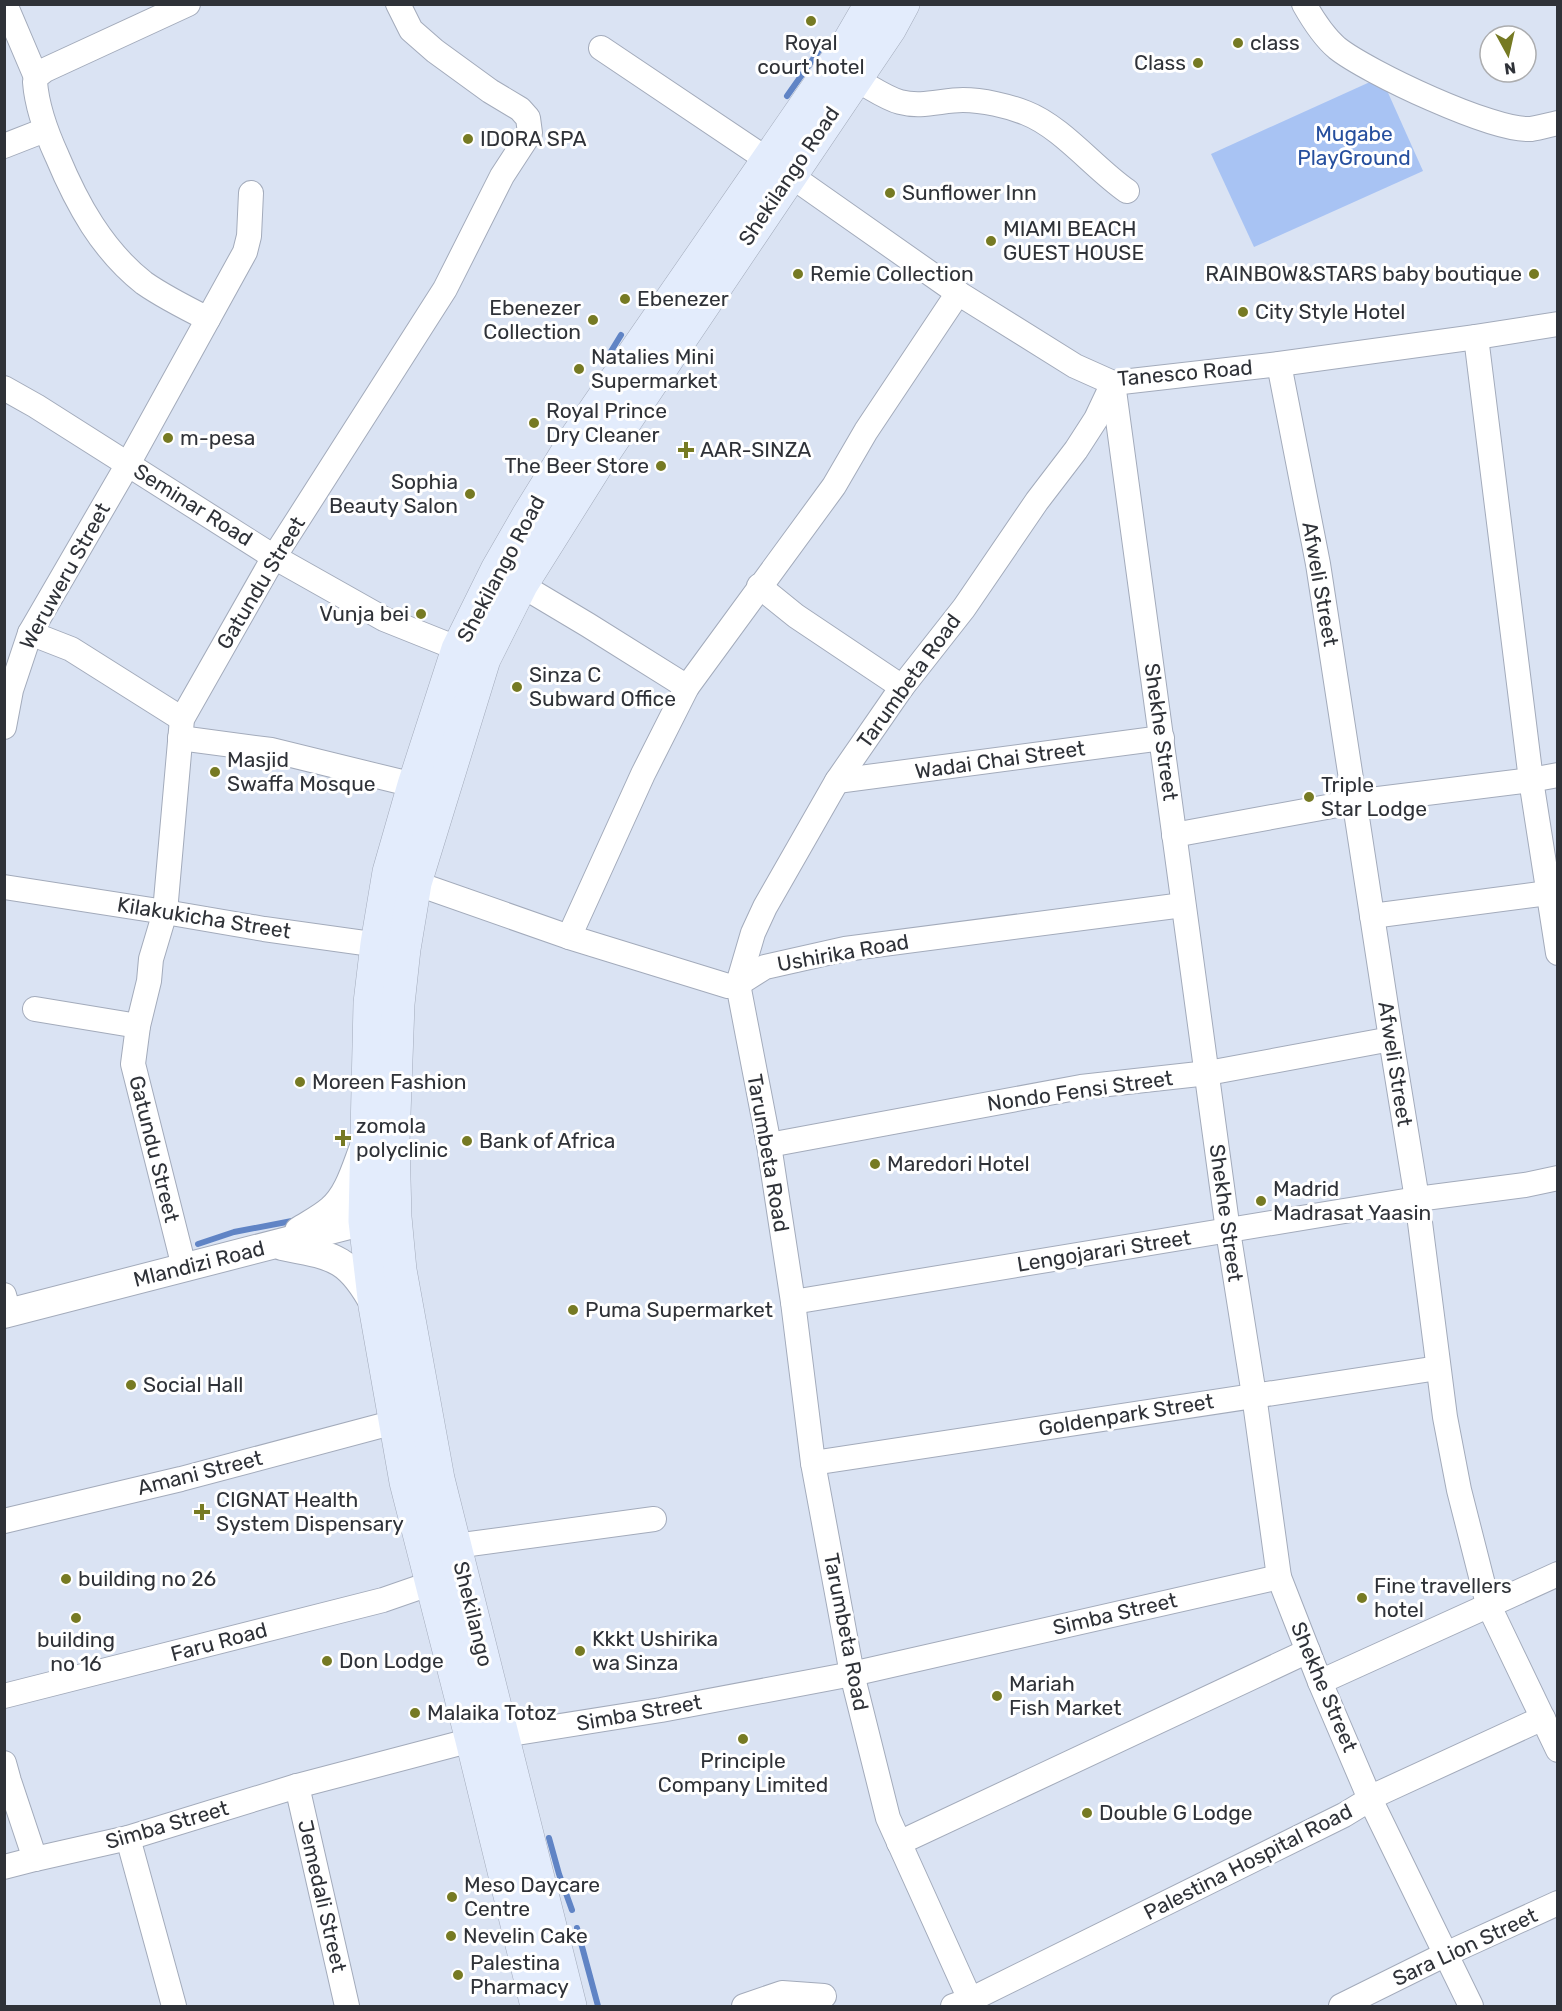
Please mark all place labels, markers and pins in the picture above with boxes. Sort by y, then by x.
marker: Royal court hotel [804,14,818,28]
place label: Royal court hotel [757,30,865,79]
place label: class [1250,30,1300,55]
marker: class [1231,36,1245,50]
place label: Class [1134,50,1186,75]
marker: Class [1191,56,1205,70]
place label: IDORA SPA [480,126,587,151]
marker: IDORA SPA [461,132,475,146]
place label: Sunflower Inn [902,180,1037,205]
marker: Sunflower Inn [883,186,897,200]
place label: MIAMI BEACH GUEST HOUSE [1003,216,1144,265]
marker: MIAMI BEACH GUEST HOUSE [984,234,998,248]
place label: Remie Collection [810,261,974,286]
place label: RAINBOW&STARS baby boutique [1205,261,1522,286]
marker: Remie Collection [791,267,805,281]
marker: RAINBOW&STARS baby boutique [1527,267,1541,281]
place label: Ebenezer [637,286,729,311]
marker: Ebenezer [618,292,632,306]
place label: Ebenezer Collection [483,295,581,344]
place label: City Style Hotel [1255,299,1405,324]
marker: City Style Hotel [1236,305,1250,319]
marker: Ebenezer Collection [586,313,600,327]
place label: Natalies Mini Supermarket [591,344,717,393]
marker: Natalies Mini Supermarket [572,362,586,376]
place label: Royal Prince Dry Cleaner [546,398,667,447]
marker: Royal Prince Dry Cleaner [527,416,541,430]
place label: m-pesa [180,425,255,450]
marker: m-pesa [161,431,175,445]
place label: AAR-SINZA [700,437,811,462]
marker: AAR-SINZA [677,441,695,459]
place label: The Beer Store [505,453,649,478]
marker: The Beer Store [654,459,668,473]
place label: Sophia Beauty Salon [329,469,458,518]
marker: Sophia Beauty Salon [463,487,477,501]
place label: Vunja bei [319,601,409,626]
marker: Vunja bei [414,607,428,621]
place label: Sinza C Subward Office [529,662,676,711]
marker: Sinza C Subward Office [510,680,524,694]
place label: Masjid Swaffa Mosque [227,747,376,796]
marker: Masjid Swaffa Mosque [208,765,222,779]
place label: Triple Star Lodge [1321,772,1427,821]
marker: Triple Star Lodge [1302,790,1316,804]
place label: Moreen Fashion [312,1069,467,1094]
marker: Moreen Fashion [293,1075,307,1089]
place label: zomola polyclinic [356,1113,448,1162]
place label: Bank of Africa [479,1128,615,1153]
marker: zomola polyclinic [334,1129,352,1147]
marker: Bank of Africa [460,1134,474,1148]
place label: Maredori Hotel [887,1151,1030,1176]
marker: Maredori Hotel [868,1157,882,1171]
place label: Madrid Madrasat Yaasin [1273,1176,1431,1225]
marker: Madrid Madrasat Yaasin [1254,1194,1268,1208]
place label: Puma Supermarket [585,1297,773,1322]
marker: Puma Supermarket [566,1303,580,1317]
place label: Social Hall [143,1372,243,1397]
marker: Social Hall [124,1378,138,1392]
place label: CIGNAT Health System Dispensary [216,1487,404,1536]
marker: CIGNAT Health System Dispensary [193,1503,211,1521]
place label: building no 26 [78,1566,216,1591]
marker: building no 26 [59,1572,73,1586]
place label: Fine travellers hotel [1374,1573,1512,1622]
marker: Fine travellers hotel [1355,1591,1369,1605]
marker: building no 16 [69,1611,83,1625]
place label: Kkkt Ushirika wa Sinza [592,1626,718,1675]
place label: building no 16 [37,1627,115,1676]
marker: Kkkt Ushirika wa Sinza [573,1644,587,1658]
place label: Don Lodge [339,1648,444,1673]
marker: Don Lodge [320,1654,334,1668]
place label: Mariah Fish Market [1009,1671,1121,1720]
marker: Mariah Fish Market [990,1689,1004,1703]
place label: Malaika Totoz [427,1700,557,1725]
marker: Malaika Totoz [408,1706,422,1720]
marker: Principle Company Limited [736,1732,750,1746]
place label: Principle Company Limited [658,1748,828,1797]
place label: Double G Lodge [1099,1800,1253,1825]
marker: Double G Lodge [1080,1806,1094,1820]
place label: Meso Daycare Centre [464,1872,600,1921]
marker: Meso Daycare Centre [445,1890,459,1904]
place label: Nevelin Cake [463,1923,588,1948]
marker: Nevelin Cake [444,1929,458,1943]
place label: Palestina Pharmacy [470,1950,569,1999]
marker: Palestina Pharmacy [451,1968,465,1982]

